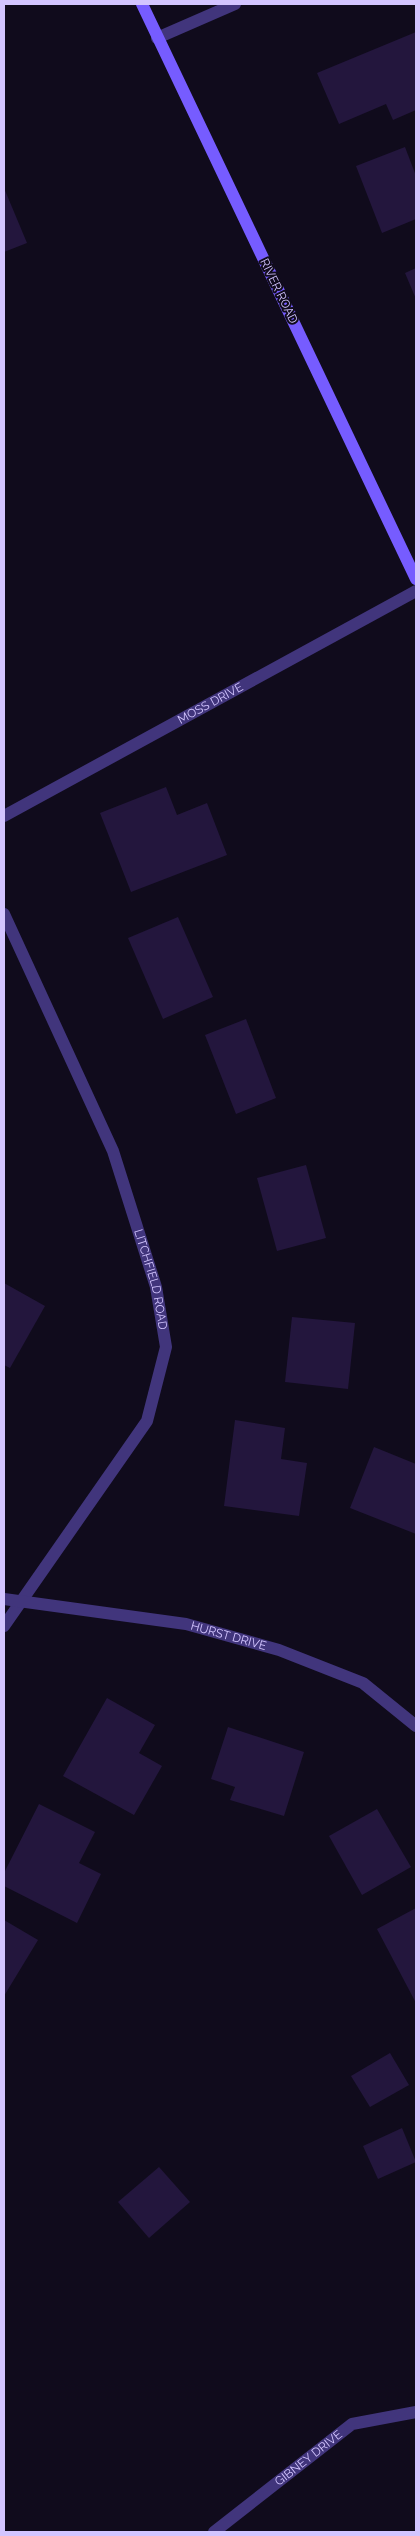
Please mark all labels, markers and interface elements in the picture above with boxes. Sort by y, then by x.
street label: RIVER ROAD [257,256,301,326]
street label: MOSS DRIVE [175,680,245,727]
street label: LITCHFIELD ROAD [131,1227,170,1331]
street label: HURST DRIVE [189,1619,268,1653]
street label: GIBNEY DRIVE [272,2427,345,2489]

